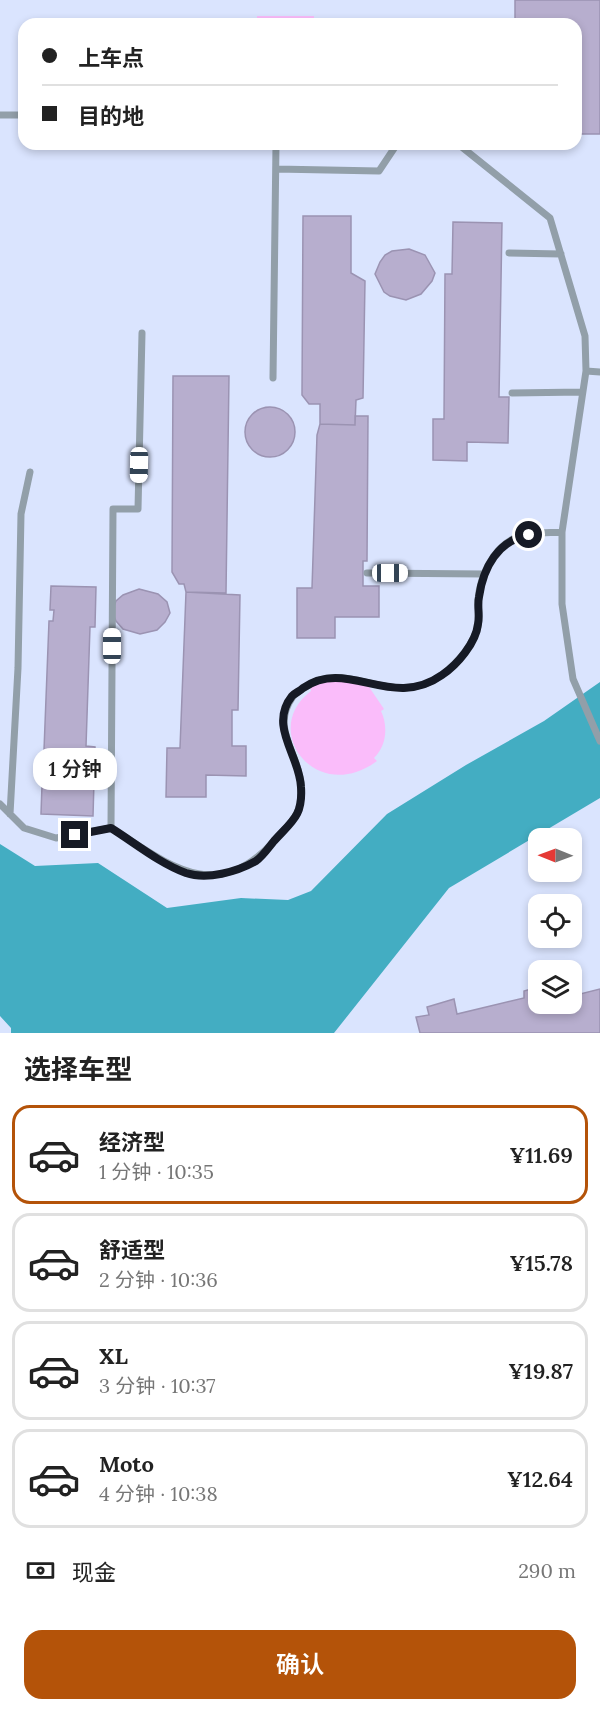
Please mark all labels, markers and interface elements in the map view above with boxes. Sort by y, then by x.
text: 上车点 [78,44,144,72]
text: 目的地 [78,102,144,130]
car [130,447,148,483]
route start [515,521,542,548]
car [372,564,408,582]
car [103,628,121,664]
callout: 1 分钟 [33,748,117,790]
text: 1 分钟 [48,756,102,781]
route end [61,821,88,848]
north arrow [528,828,582,882]
map controls [528,828,582,1014]
button: locate [528,894,582,948]
button: layers [528,960,582,1014]
text: 选择车型 [24,1052,132,1086]
icon: car [27,1128,81,1182]
text: 经济型 [99,1128,165,1156]
text: ¥11.69 [509,1141,573,1169]
text: 1 分钟 · 10:35 [99,1159,214,1184]
icon: car [27,1236,81,1290]
text: 舒适型 [99,1236,165,1264]
text: ¥15.78 [509,1249,573,1277]
text: 2 分钟 · 10:36 [99,1267,218,1292]
text: XL [99,1342,128,1370]
icon: car [27,1344,81,1398]
text: ¥19.87 [508,1357,573,1385]
text: 3 分钟 · 10:37 [99,1373,216,1398]
text: Moto [99,1450,154,1478]
icon: car [27,1452,81,1506]
text: ¥12.64 [507,1465,573,1493]
text: 4 分钟 · 10:38 [99,1481,218,1506]
icon: cash [24,1554,57,1587]
text: 现金 [72,1558,116,1586]
text: 290 m [518,1558,576,1583]
button: 确认 [24,1630,576,1699]

